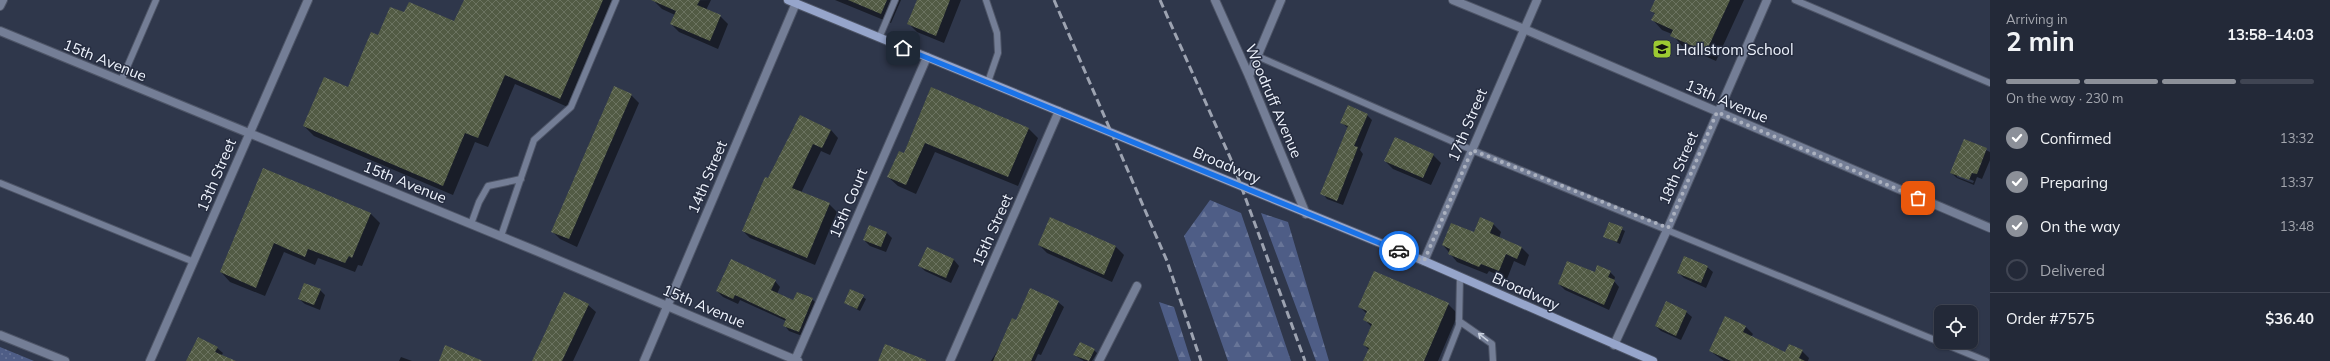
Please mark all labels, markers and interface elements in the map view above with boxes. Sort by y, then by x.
text: Arriving in [2006,11,2068,27]
text: 2 min [2006,25,2075,58]
text: 13:58–14:03 [2227,25,2314,44]
pin [886,31,920,65]
street label: 15th Avenue [61,35,149,85]
icon: home [892,37,914,59]
school or university icon: Hallstrom School [1651,38,1673,60]
place label: Hallstrom School [1676,40,1794,59]
street label: Woodruff Avenue [1241,41,1307,161]
street label: 13th Avenue [1683,75,1771,127]
street label: 17th Street [1443,86,1491,164]
text: On the way · 230 m [2006,90,2123,106]
icon: check [2006,127,2028,149]
street label: 18th Street [1654,129,1702,207]
text: Confirmed [2040,129,2111,148]
text: 13:32 [2280,130,2314,146]
street label: 13th Street [192,136,240,214]
street label: 14th Street [683,138,731,216]
street label: Broadway [1190,142,1264,188]
street label: 15th Avenue [361,157,449,207]
street label: 15th Court [825,165,871,241]
icon: check [2006,171,2028,193]
text: Preparing [2040,173,2108,192]
text: 13:37 [2280,174,2314,190]
pin [1901,181,1935,215]
icon: bag [1907,187,1929,209]
street label: 15th Street [968,191,1016,269]
icon: check [2006,215,2028,237]
text: On the way [2040,217,2120,236]
text: 13:48 [2280,218,2314,234]
courier [1379,231,1419,271]
icon: car [1388,240,1410,262]
text: Delivered [2040,261,2105,280]
street label: Broadway [1489,268,1563,314]
street label: 15th Avenue [660,280,748,332]
map controls [1934,305,1978,349]
button: locate [1934,305,1978,349]
text: Order #7575 [2006,309,2094,328]
text: $36.40 [2265,309,2314,328]
one-way arrow [1477,333,1488,341]

